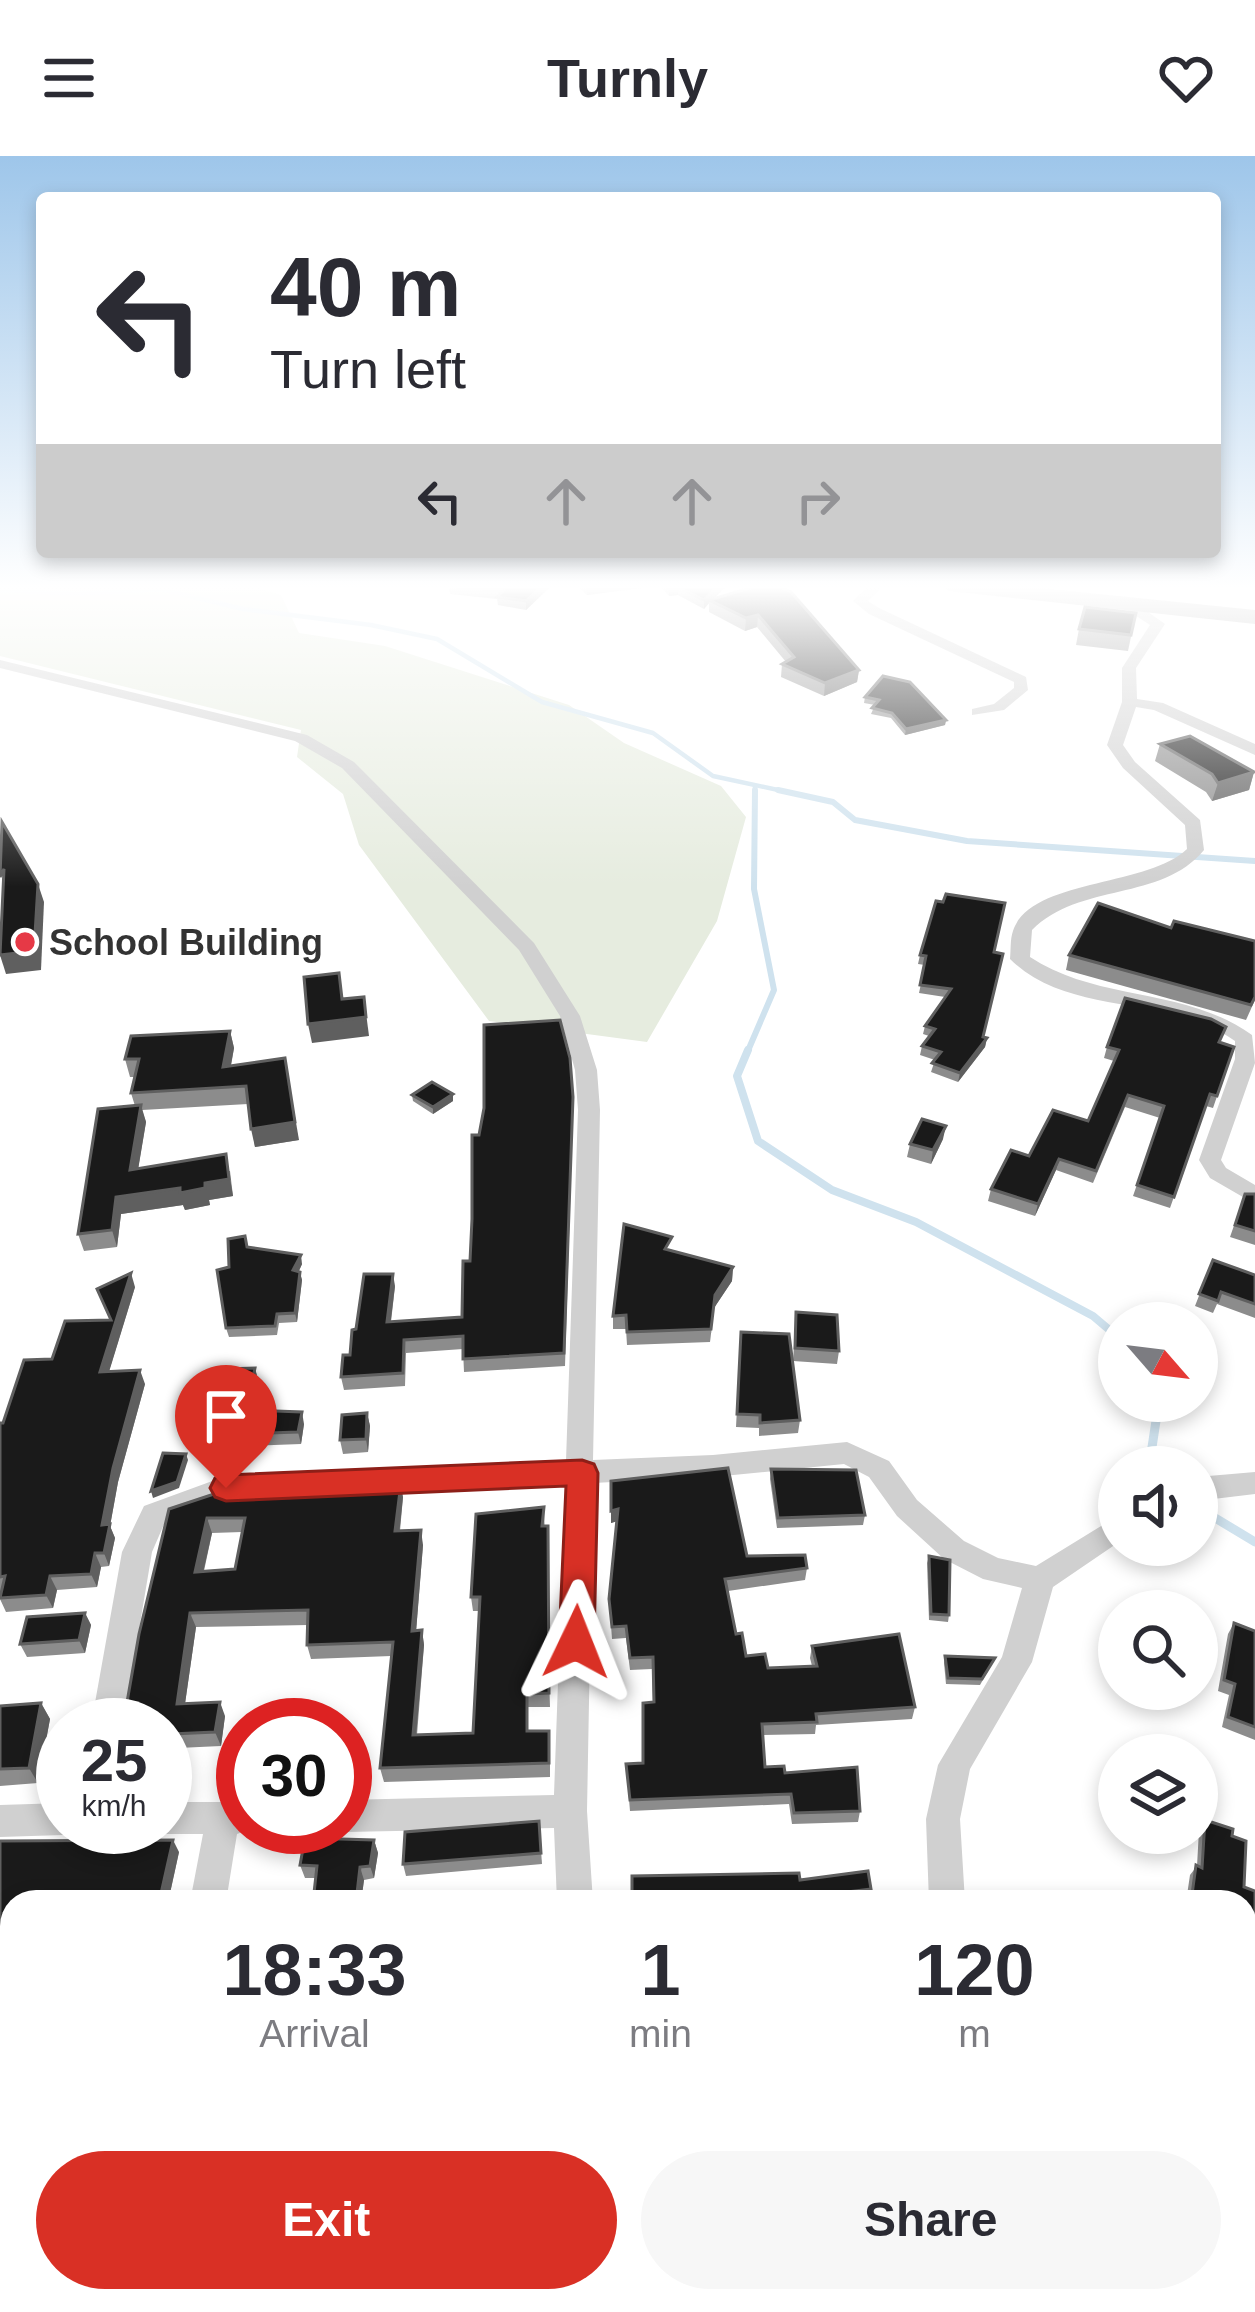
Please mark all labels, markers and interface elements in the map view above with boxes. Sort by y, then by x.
icon: menu [36,45,102,111]
icon: heart [1153,45,1219,111]
text: Turnly [547,48,708,108]
icon: left [72,240,228,396]
text: 40 m [270,240,461,334]
text: Turn left [270,339,466,399]
icon: left [407,468,473,534]
icon: ahead [533,468,599,534]
icon: ahead [659,468,725,534]
icon: right [785,468,851,534]
place label: School Building [49,922,323,963]
marker: School Building [12,929,38,955]
north arrow [1098,1302,1218,1422]
map controls [1098,1302,1218,1854]
pin [175,1365,277,1488]
icon: arrive [193,1383,259,1449]
button: sound [1098,1446,1218,1566]
position arrow [513,1579,639,1705]
button: search [1098,1590,1218,1710]
speed limit sign: 30 [216,1698,372,1854]
text: 25 [81,1727,147,1794]
button: layers [1098,1734,1218,1854]
text: km/h [81,1789,147,1822]
text: 18:33 [222,1930,407,2010]
text: 1 [640,1930,681,2010]
text: 120 [914,1930,1035,2010]
text: Arrival [259,2012,370,2055]
text: min [629,2012,692,2055]
text: m [958,2012,991,2055]
button: Exit [36,2151,617,2289]
button: Share [641,2151,1221,2289]

